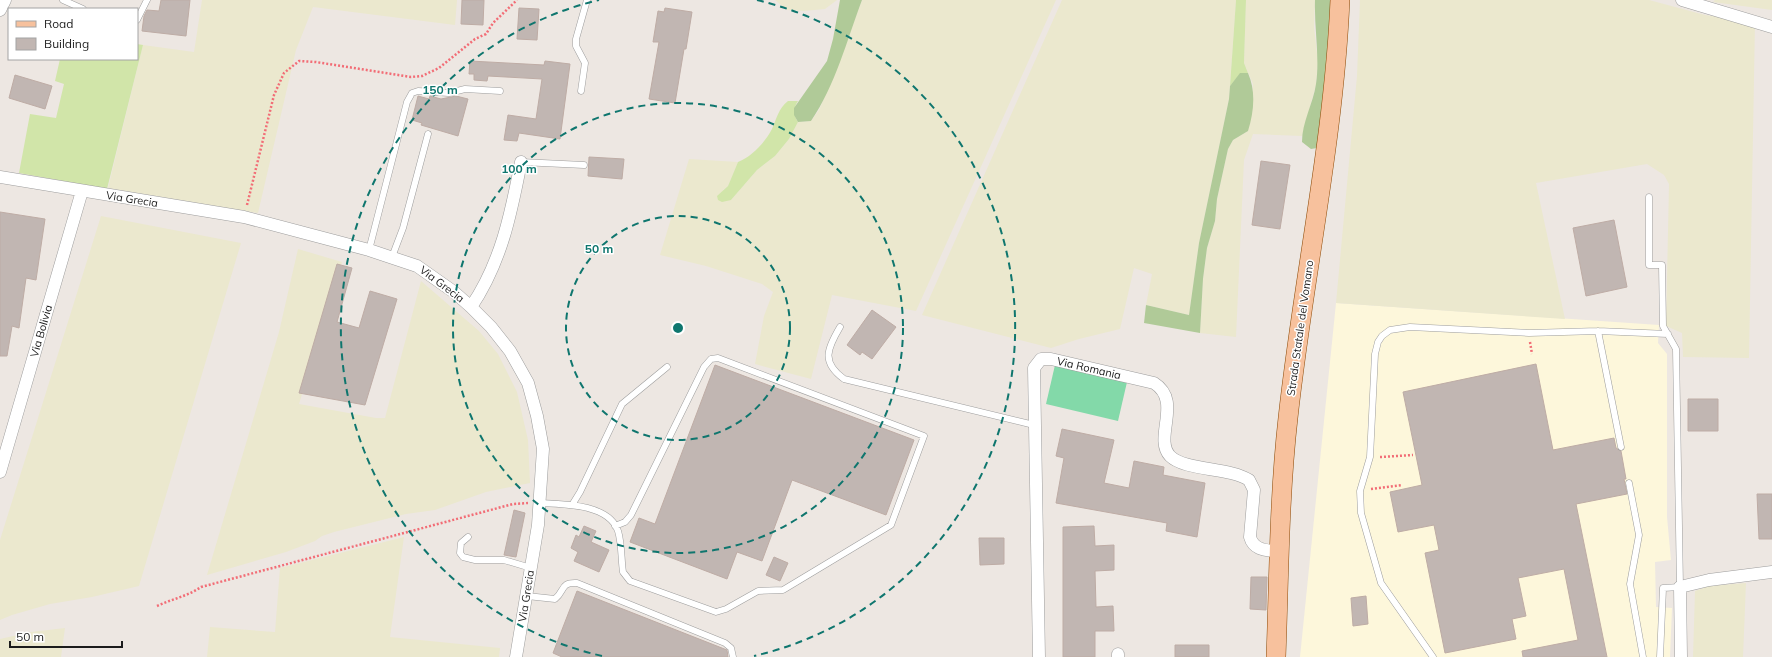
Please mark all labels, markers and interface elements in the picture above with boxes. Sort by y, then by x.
legend [8,8,138,60]
text: Road [44,16,73,31]
text: Building [44,36,89,51]
text: 150 m [422,82,458,97]
text: 100 m [501,161,537,176]
street label: Via Grecia [105,188,159,210]
text: 50 m [585,241,613,256]
street label: Strada Statale del Vomano [1284,259,1316,397]
street label: Via Grecia [417,263,467,305]
street label: Via Bolivia [27,303,55,359]
centre of rings [671,321,685,335]
street label: Via Romania [1056,354,1122,382]
street label: Via Grecia [515,569,537,623]
scale bar [10,623,122,649]
text: 50 m [16,629,44,644]

